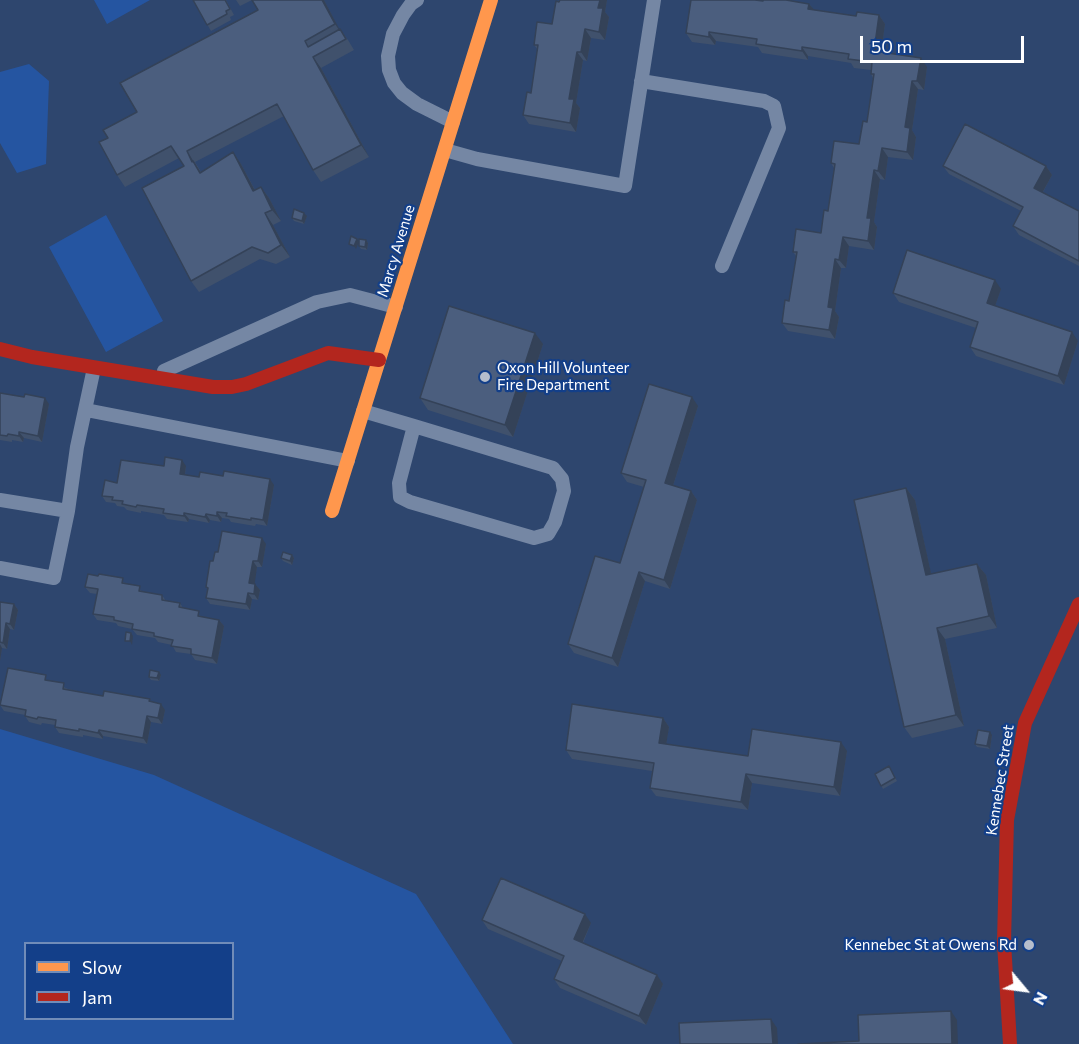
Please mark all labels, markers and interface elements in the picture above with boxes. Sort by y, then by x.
scale bar [863,24,1026,62]
text: 50 m [871,35,912,57]
street label: Marcy Avenue [373,203,419,299]
place label: Oxon Hill Volunteer Fire Department [497,359,630,394]
marker: Oxon Hill Volunteer Fire Department [478,370,492,384]
street label: Kennebec Street [982,723,1018,837]
place label: Kennebec St at Owens Rd [844,936,1017,954]
marker: Kennebec St at Owens Rd [1022,938,1036,952]
legend [24,942,234,1020]
text: Slow [82,956,122,978]
north arrow [995,960,1055,1020]
text: Jam [82,986,112,1008]
text: N [1030,989,1052,1009]

